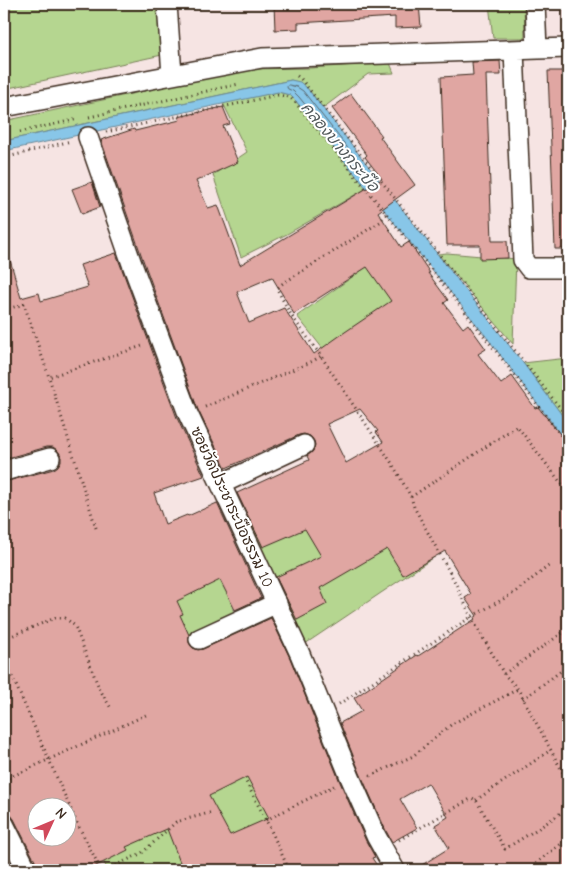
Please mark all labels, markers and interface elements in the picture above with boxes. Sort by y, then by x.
water label: คลองบางกระบือ [298,98,384,196]
street label: ซอยวัดประชาระบือธรรม 10 [187,424,277,590]
north arrow [28,796,78,846]
text: N [52,804,70,823]

